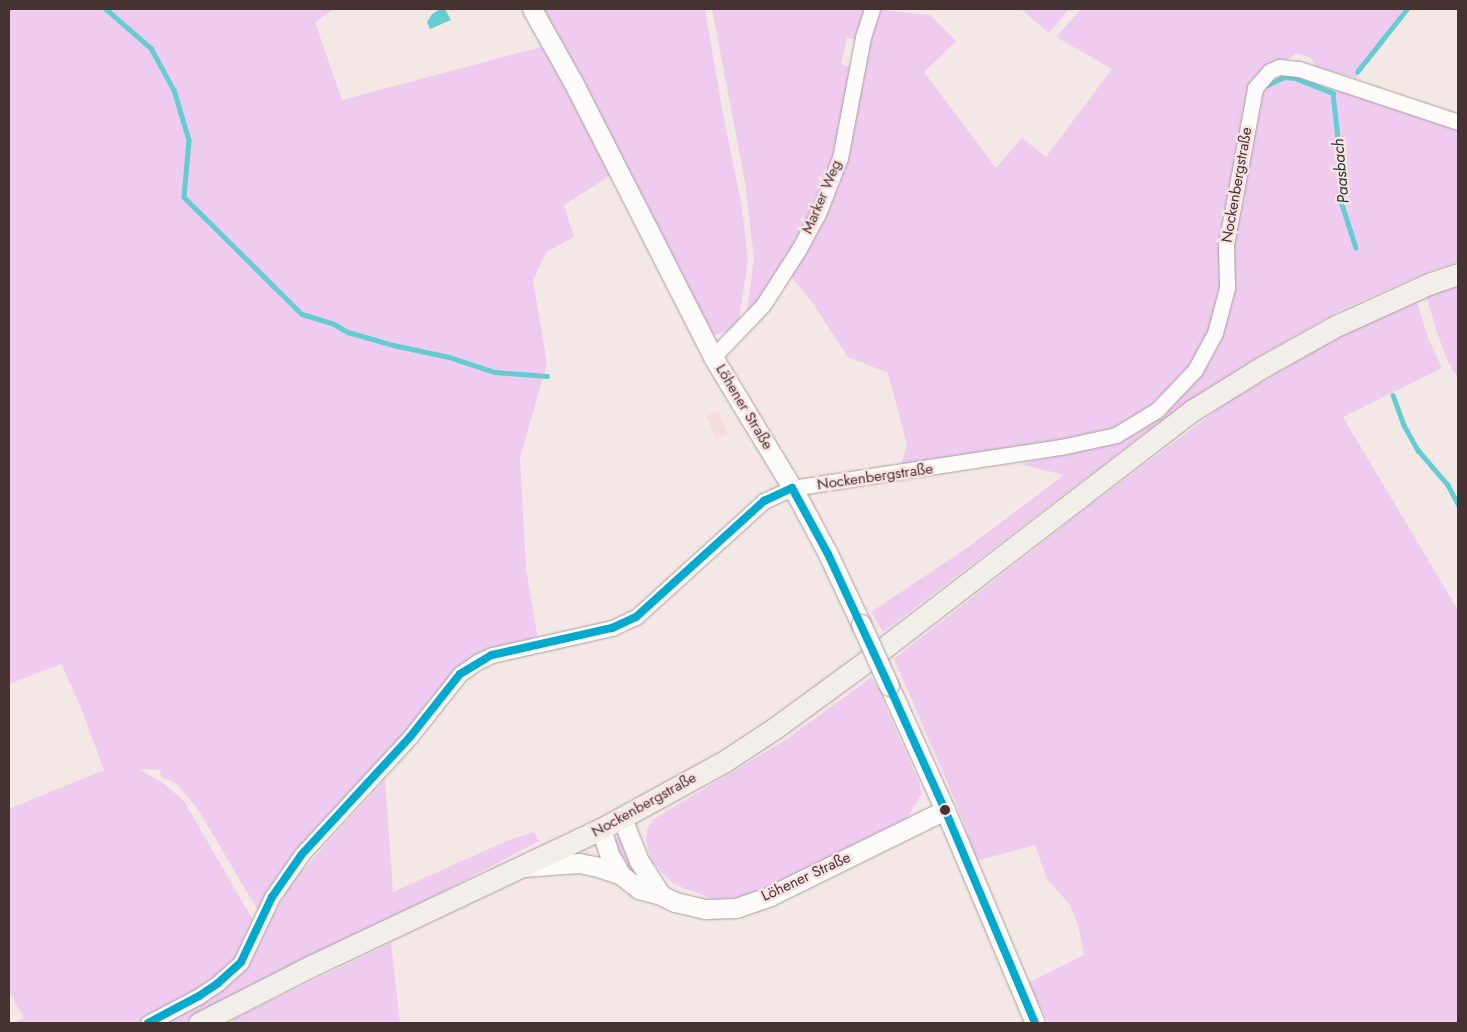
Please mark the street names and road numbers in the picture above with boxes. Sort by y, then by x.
street label: Nockenbergstraße [1218,126,1256,244]
street label: Marker Weg [798,158,846,236]
street label: Löhener Straße [712,361,776,453]
street label: Nockenbergstraße [816,460,934,494]
street label: Nockenbergstraße [589,769,699,841]
street label: Löhener Straße [759,849,853,905]

